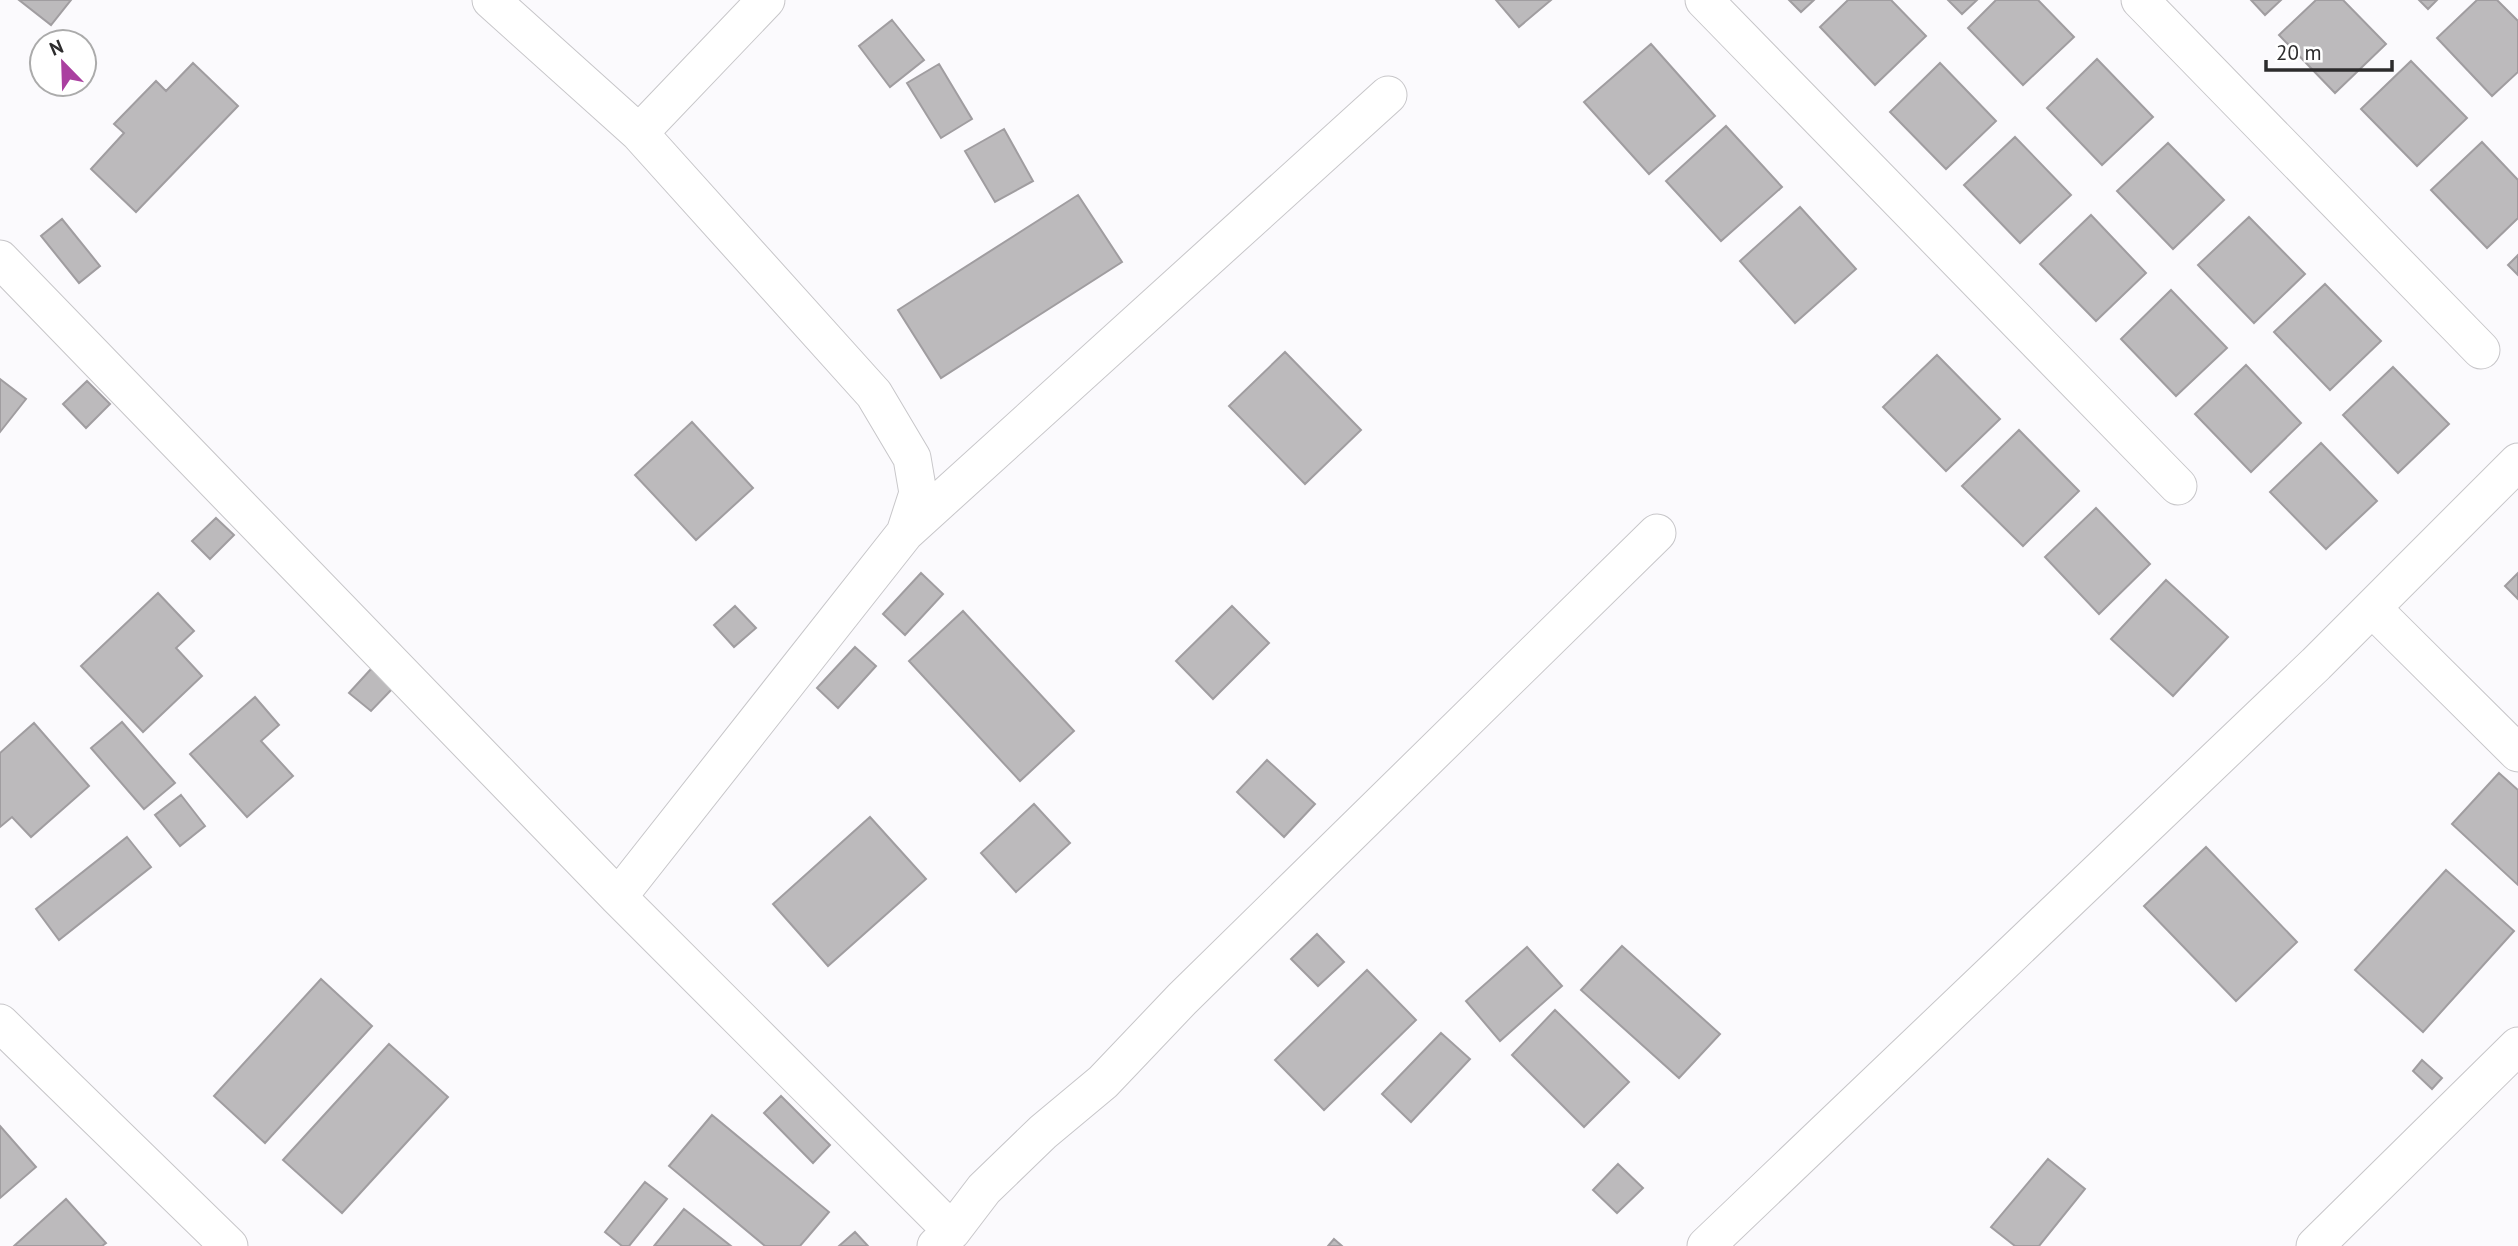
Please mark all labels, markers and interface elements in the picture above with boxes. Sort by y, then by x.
north arrow [28,28,98,98]
scale bar [2266,28,2392,72]
text: N [46,34,67,61]
text: 20 m [2276,39,2322,66]

